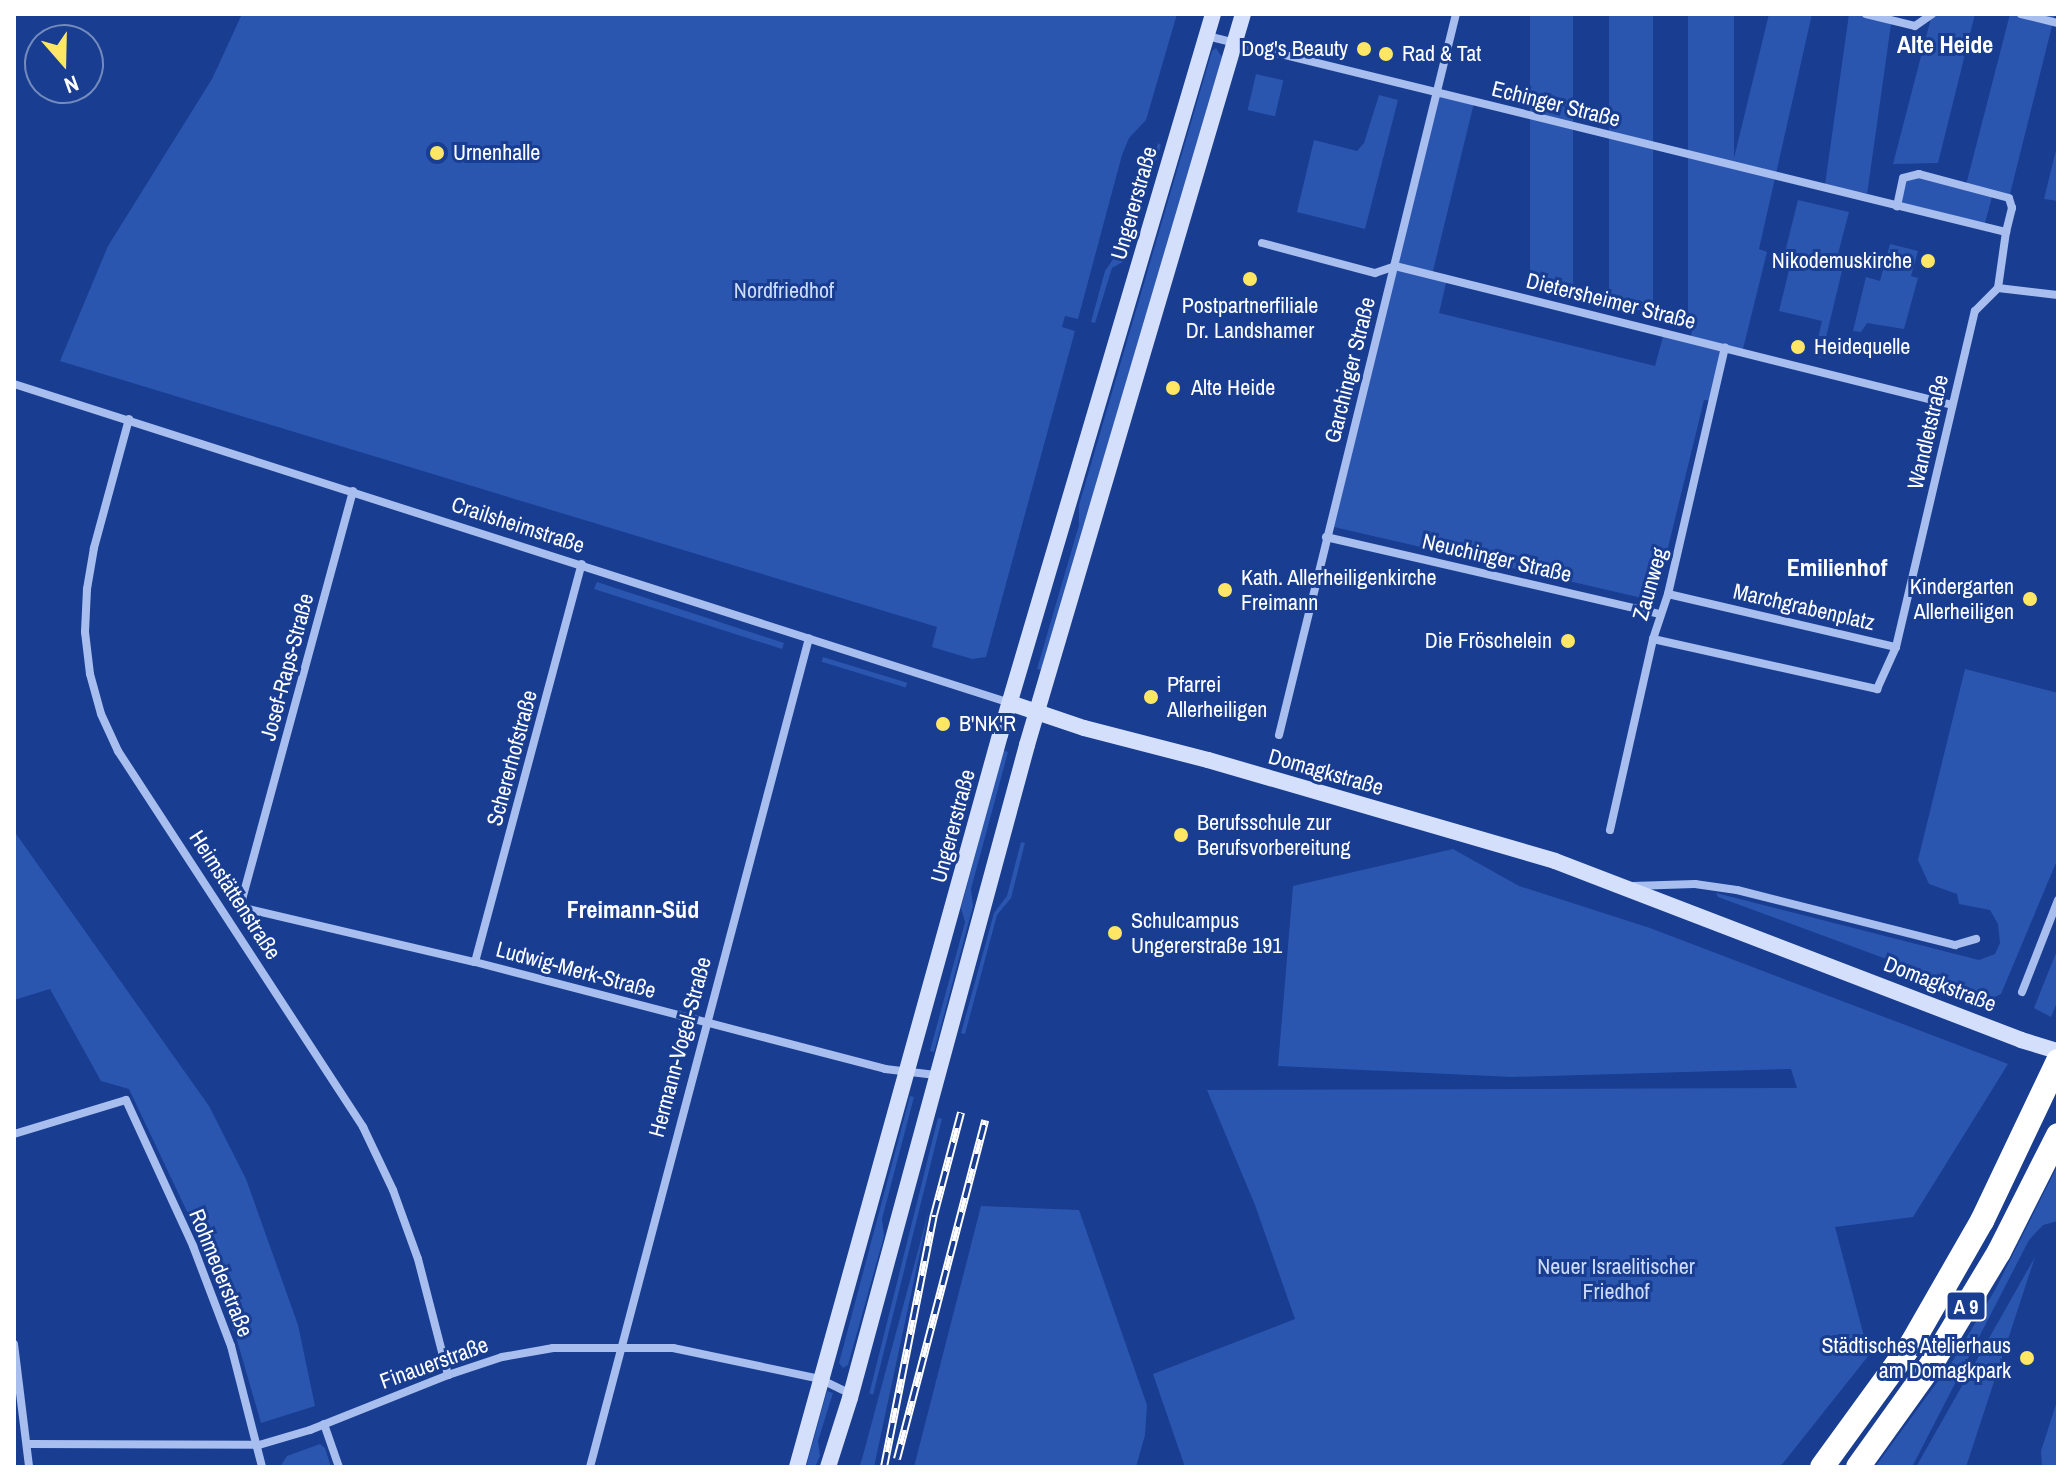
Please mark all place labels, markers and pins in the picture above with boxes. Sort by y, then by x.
place label: Dog's Beauty [1241,36,1348,62]
marker: Dog's Beauty [1355,40,1373,58]
place label: Rad & Tat [1402,41,1482,67]
marker: Rad & Tat [1377,45,1395,63]
place label: Urnenhalle [453,140,540,166]
marker: Urnenhalle [428,144,446,162]
place label: Nikodemuskirche [1772,248,1912,274]
marker: Nikodemuskirche [1919,252,1937,270]
marker: Postpartnerfiliale Dr. Landshamer [1241,270,1259,288]
place label: Postpartnerfiliale Dr. Landshamer [1182,292,1318,344]
place label: Heidequelle [1814,334,1910,360]
marker: Heidequelle [1789,338,1807,356]
place label: Alte Heide [1191,375,1275,401]
marker: Alte Heide [1162,377,1184,399]
place label: Kath. Allerheiligenkirche Freimann [1241,564,1438,616]
place label: Kindergarten Allerheiligen [1910,573,2014,624]
marker: Kath. Allerheiligenkirche Freimann [1216,581,1234,599]
marker: Kindergarten Allerheiligen [2021,590,2039,608]
place label: Die Fröschelein [1425,628,1552,654]
marker: Die Fröschelein [1559,632,1577,650]
place label: Pfarrei Allerheiligen [1167,671,1267,722]
marker: Pfarrei Allerheiligen [1142,688,1160,706]
place label: B'NK'R [959,711,1016,737]
marker: B'NK'R [934,715,952,733]
place label: Berufsschule zur Berufsvorbereitung [1197,809,1350,860]
marker: Berufsschule zur Berufsvorbereitung [1172,826,1190,844]
place label: Schulcampus Ungererstraße 191 [1131,907,1282,958]
marker: Schulcampus Ungererstraße 191 [1106,924,1124,942]
place label: Städtisches Atelierhaus am Domagkpark [1820,1332,2011,1384]
marker: Städtisches Atelierhaus am Domagkpark [2018,1349,2036,1367]

